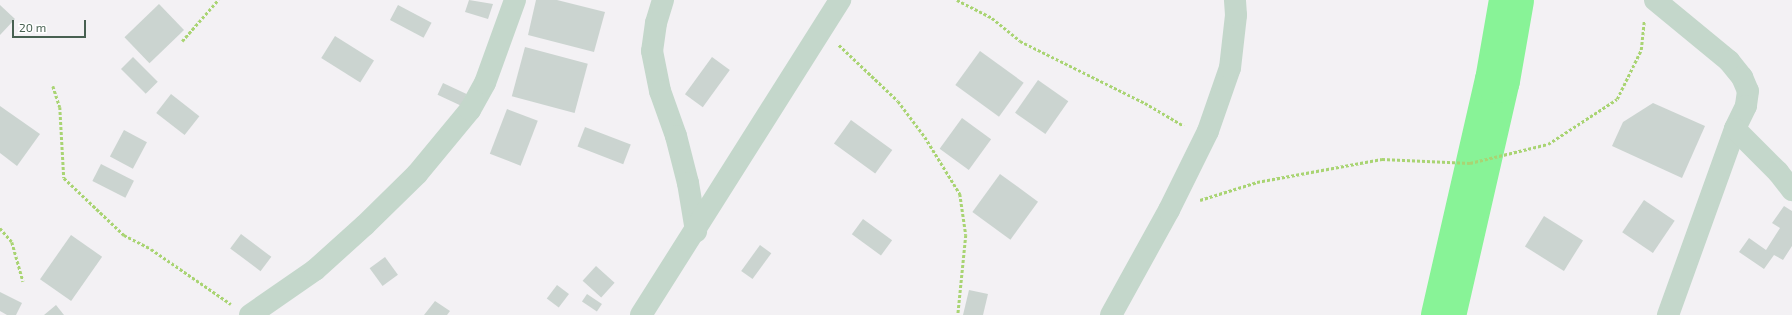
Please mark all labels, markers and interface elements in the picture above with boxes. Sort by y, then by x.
scale bar [14,12,88,38]
text: 20 m [19,20,46,34]

